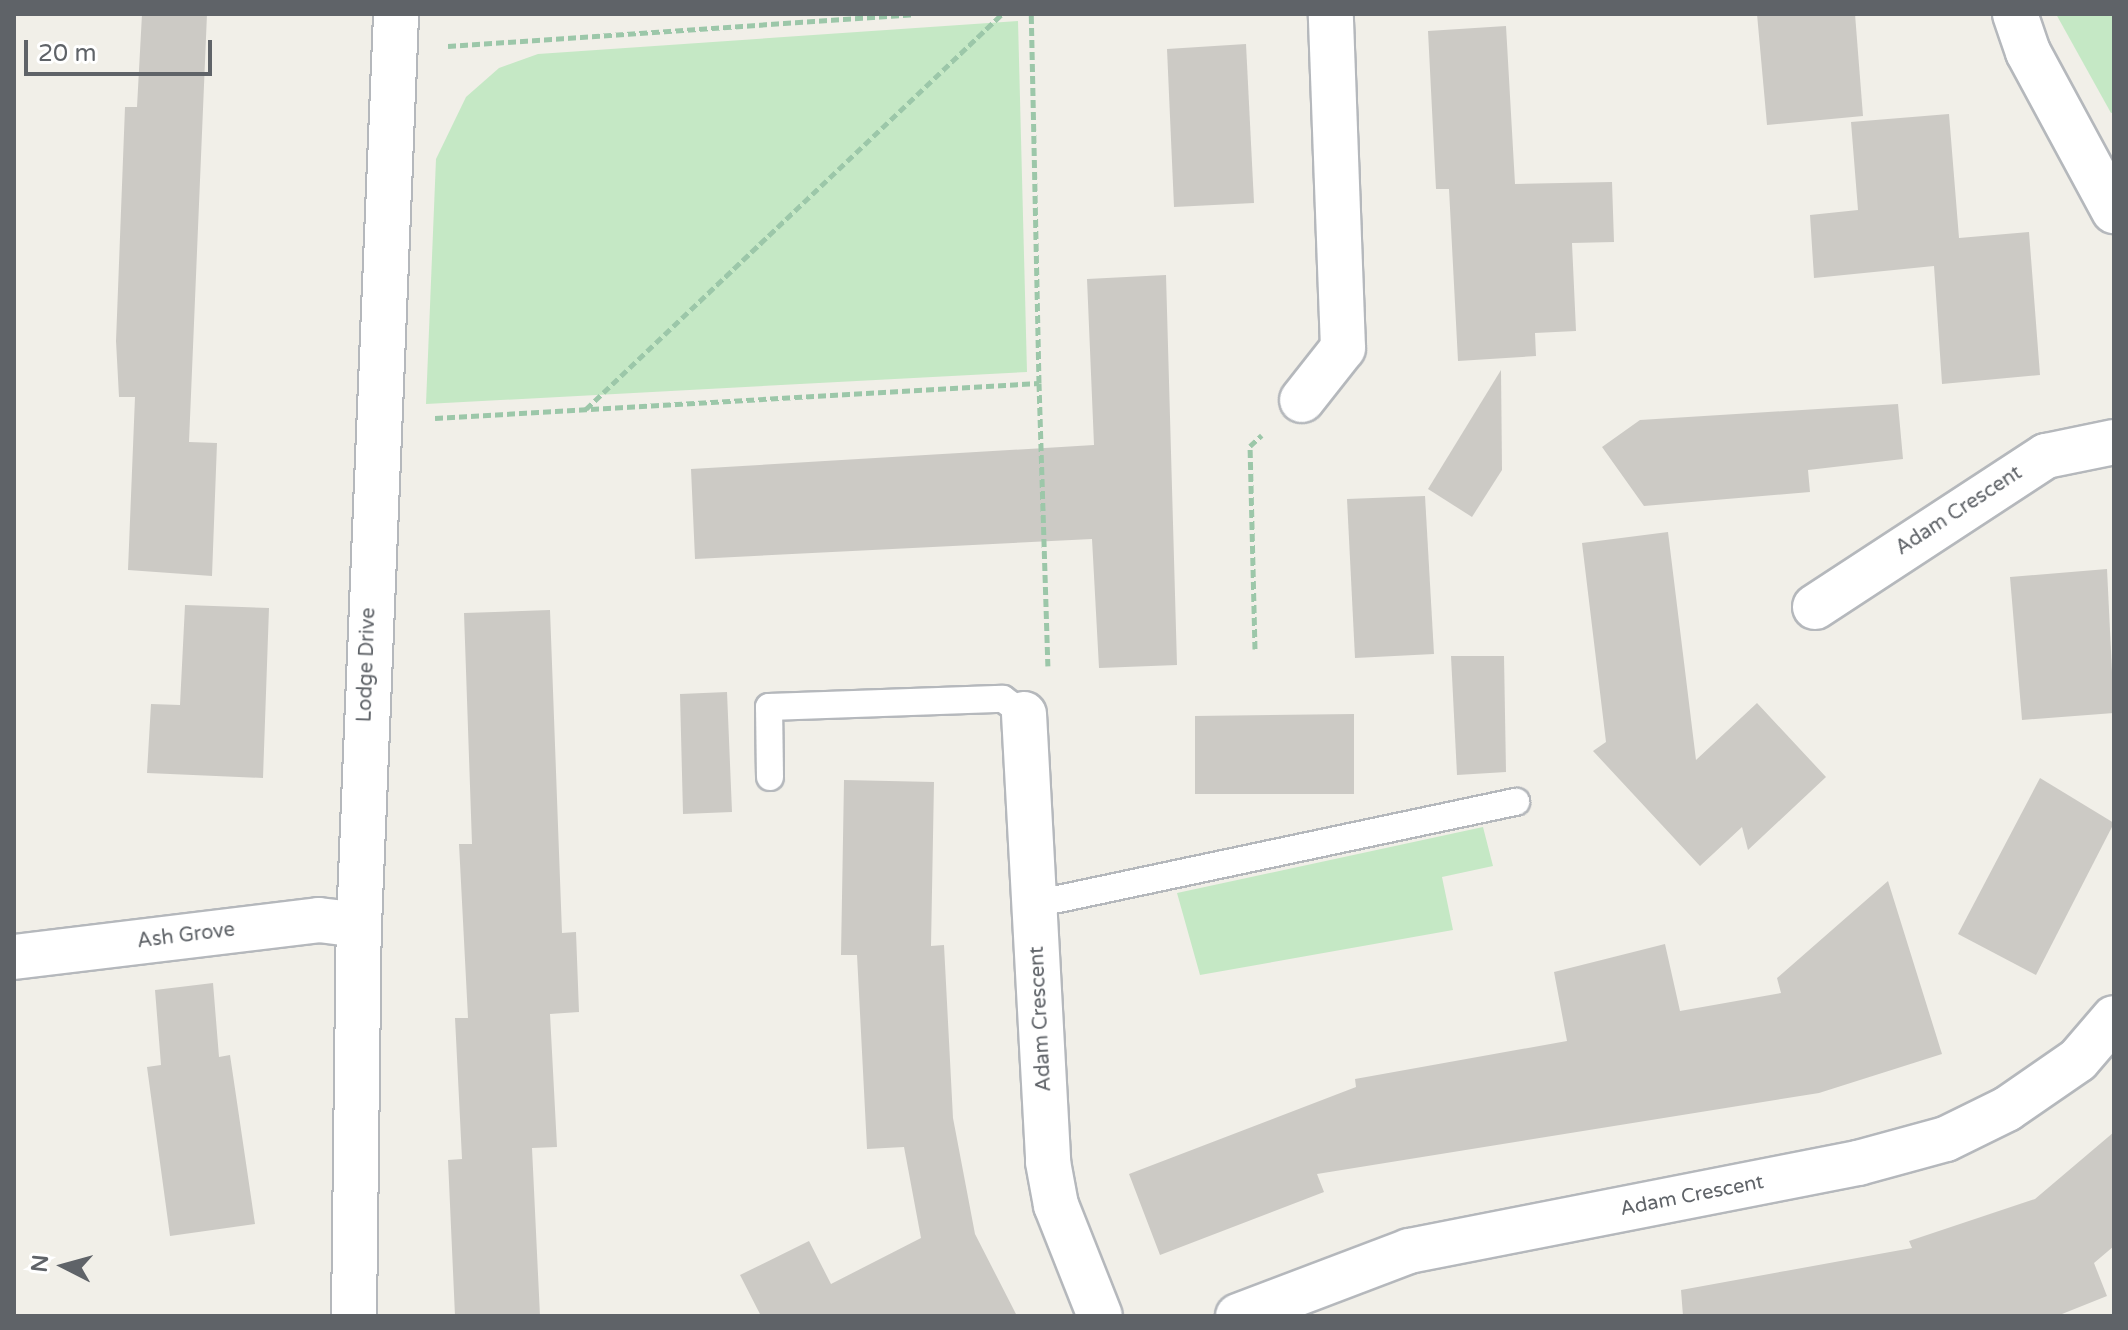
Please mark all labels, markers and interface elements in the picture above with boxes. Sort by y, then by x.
scale bar [28,24,216,74]
text: 20 m [38,39,96,68]
street label: Adam Crescent [1891,461,2027,561]
street label: Lodge Drive [353,607,381,723]
street label: Ash Grove [136,918,236,954]
street label: Adam Crescent [1025,946,1057,1092]
street label: Adam Crescent [1618,1170,1766,1222]
north arrow [24,1226,104,1306]
text: N [26,1253,54,1274]

